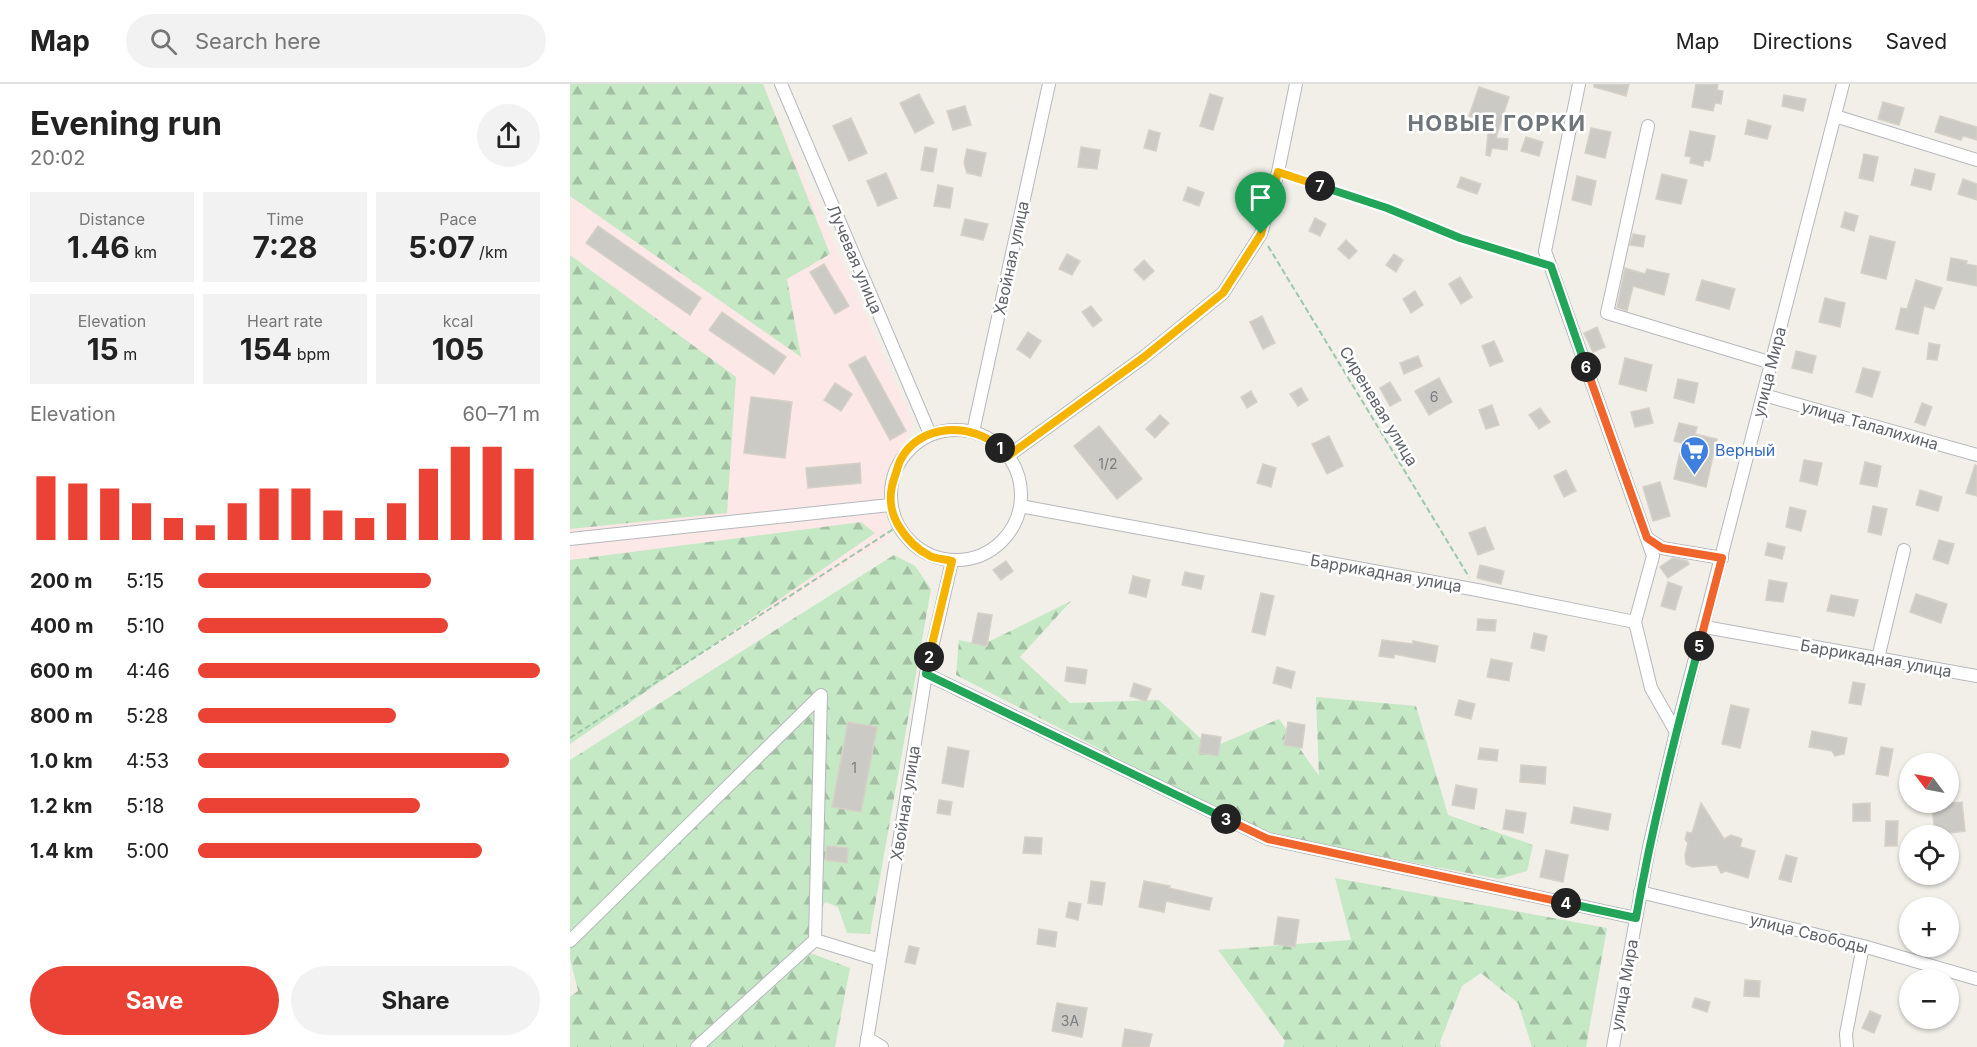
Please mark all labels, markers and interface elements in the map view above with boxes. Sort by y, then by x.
search box [126,14,546,68]
text: Map [30,24,90,58]
icon: search [147,25,180,58]
text: Search here [195,28,321,54]
text: Map [1676,29,1719,54]
text: Directions [1752,29,1853,54]
text: Saved [1886,29,1947,54]
text: Evening run [30,103,222,143]
button: share [477,104,540,167]
district label: НОВЫЕ ГОРКИ [1407,110,1587,136]
text: 20:02 [30,146,85,170]
pin: 7 [1305,171,1335,201]
pin [1235,172,1286,234]
text: 7 [1315,176,1325,196]
icon: arrive [1244,181,1277,214]
street label: Хвойная улица [989,199,1033,317]
street label: Лучевая улица [823,202,887,316]
text: Distance [79,209,145,229]
text: Time [266,209,304,229]
text: Pace [439,209,477,229]
text: 1.46 [67,229,130,265]
text: 7:28 [253,229,317,265]
text: 5:07 [408,229,475,265]
text: km [130,242,157,262]
text: /km [475,242,508,262]
text: Elevation [78,311,146,331]
text: Heart rate [247,311,323,331]
text: kcal [443,311,473,331]
street label: улица Мира [1748,325,1790,419]
text: 15 [87,331,119,367]
text: 154 [240,331,292,367]
text: 105 [432,331,484,367]
street label: Сиреневая улица [1335,343,1423,469]
text: m [119,344,137,364]
text: bpm [292,344,330,364]
pin: 6 [1571,352,1601,382]
text: 6 [1581,357,1591,377]
house number: 6 [1430,388,1438,405]
street label: улица Талалихина [1799,396,1941,454]
text: Elevation [30,402,116,426]
text: 60–71 m [462,402,540,426]
pin: 1 [985,433,1015,463]
supermarket icon: Верный [1678,434,1710,476]
text: 1 [997,438,1003,458]
place label: Верный [1715,440,1775,460]
house number: 1/2 [1098,455,1118,472]
street label: Баррикадная улица [1309,550,1463,596]
text: 200 m [30,569,93,593]
text: 5:15 [126,569,164,593]
text: 400 m [30,614,94,638]
text: 5:10 [126,614,165,638]
pin: 5 [1684,631,1714,661]
street label: Баррикадная улица [1799,635,1953,681]
text: 5 [1694,636,1704,656]
pin: 2 [914,642,944,672]
text: 2 [924,647,934,667]
text: 600 m [30,659,93,683]
text: 4:46 [126,659,170,683]
text: 800 m [30,704,93,728]
text: 5:28 [126,704,169,728]
street label: Хвойная улица [886,744,924,862]
text: 1.0 km [30,749,93,773]
text: 4:53 [126,749,169,773]
north arrow [1899,753,1959,813]
map controls [1899,753,1959,1029]
house number: 1 [851,759,857,776]
text: 1.2 km [30,794,93,818]
text: 5:18 [126,794,164,818]
pin: 3 [1211,804,1241,834]
text: 3 [1221,809,1231,829]
button: locate [1899,825,1959,885]
text: 1.4 km [30,839,93,863]
text: 5:00 [126,839,169,863]
pin: 4 [1551,888,1581,918]
text: 4 [1561,893,1571,913]
button: + [1899,897,1959,957]
street label: улица Свободы [1748,909,1870,957]
street label: улица Мира [1606,938,1642,1032]
button: Save [30,966,279,1035]
button: Share [291,966,540,1035]
button: − [1899,969,1959,1029]
house number: 3А [1061,1012,1079,1029]

